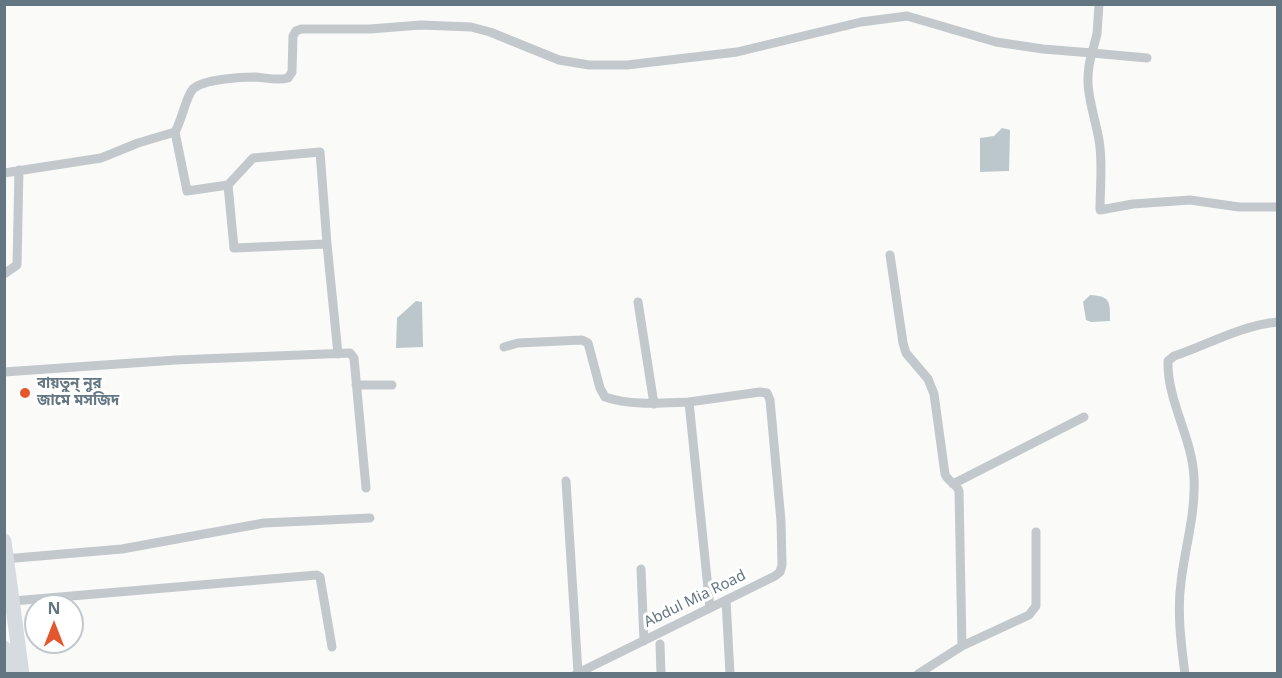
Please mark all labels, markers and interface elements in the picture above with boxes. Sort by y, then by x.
place label: বায়তুন্ নুর জামে মসজিদ [37,375,119,410]
marker: বায়তুন্ নুর জামে মসজিদ [18,386,32,400]
street label: Abdul Mia Road [641,567,749,631]
north arrow [24,594,84,654]
text: N [47,597,61,619]

